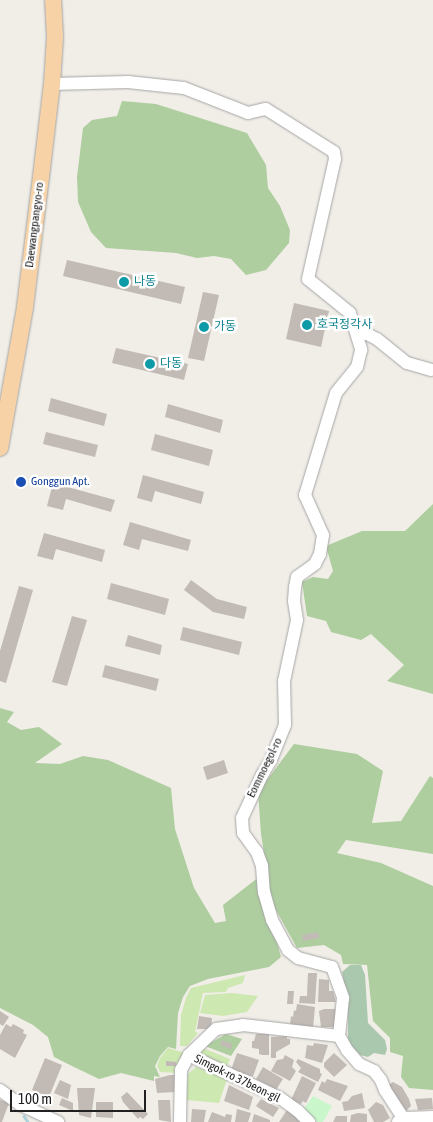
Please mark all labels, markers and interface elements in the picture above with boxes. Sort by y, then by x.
street label: Daewangpangyo-ro [23,181,47,269]
place label: 나동 [134,275,156,289]
marker: 나동 [118,276,130,288]
place label: 호국정각사 [317,318,372,332]
marker: 호국정각사 [301,319,313,331]
place label: 가동 [214,320,236,334]
marker: 가동 [198,321,210,333]
place label: 다동 [160,357,182,371]
marker: 다동 [144,358,156,370]
place label: Gonggun Apt. [31,475,89,489]
marker: Gonggun Apt. [15,476,27,488]
street label: Eommoegol-ro [244,736,286,800]
street label: Simgok-ro 37beon-gil [192,1052,282,1106]
scale bar [12,1080,149,1112]
text: 100 m [18,1090,52,1107]

